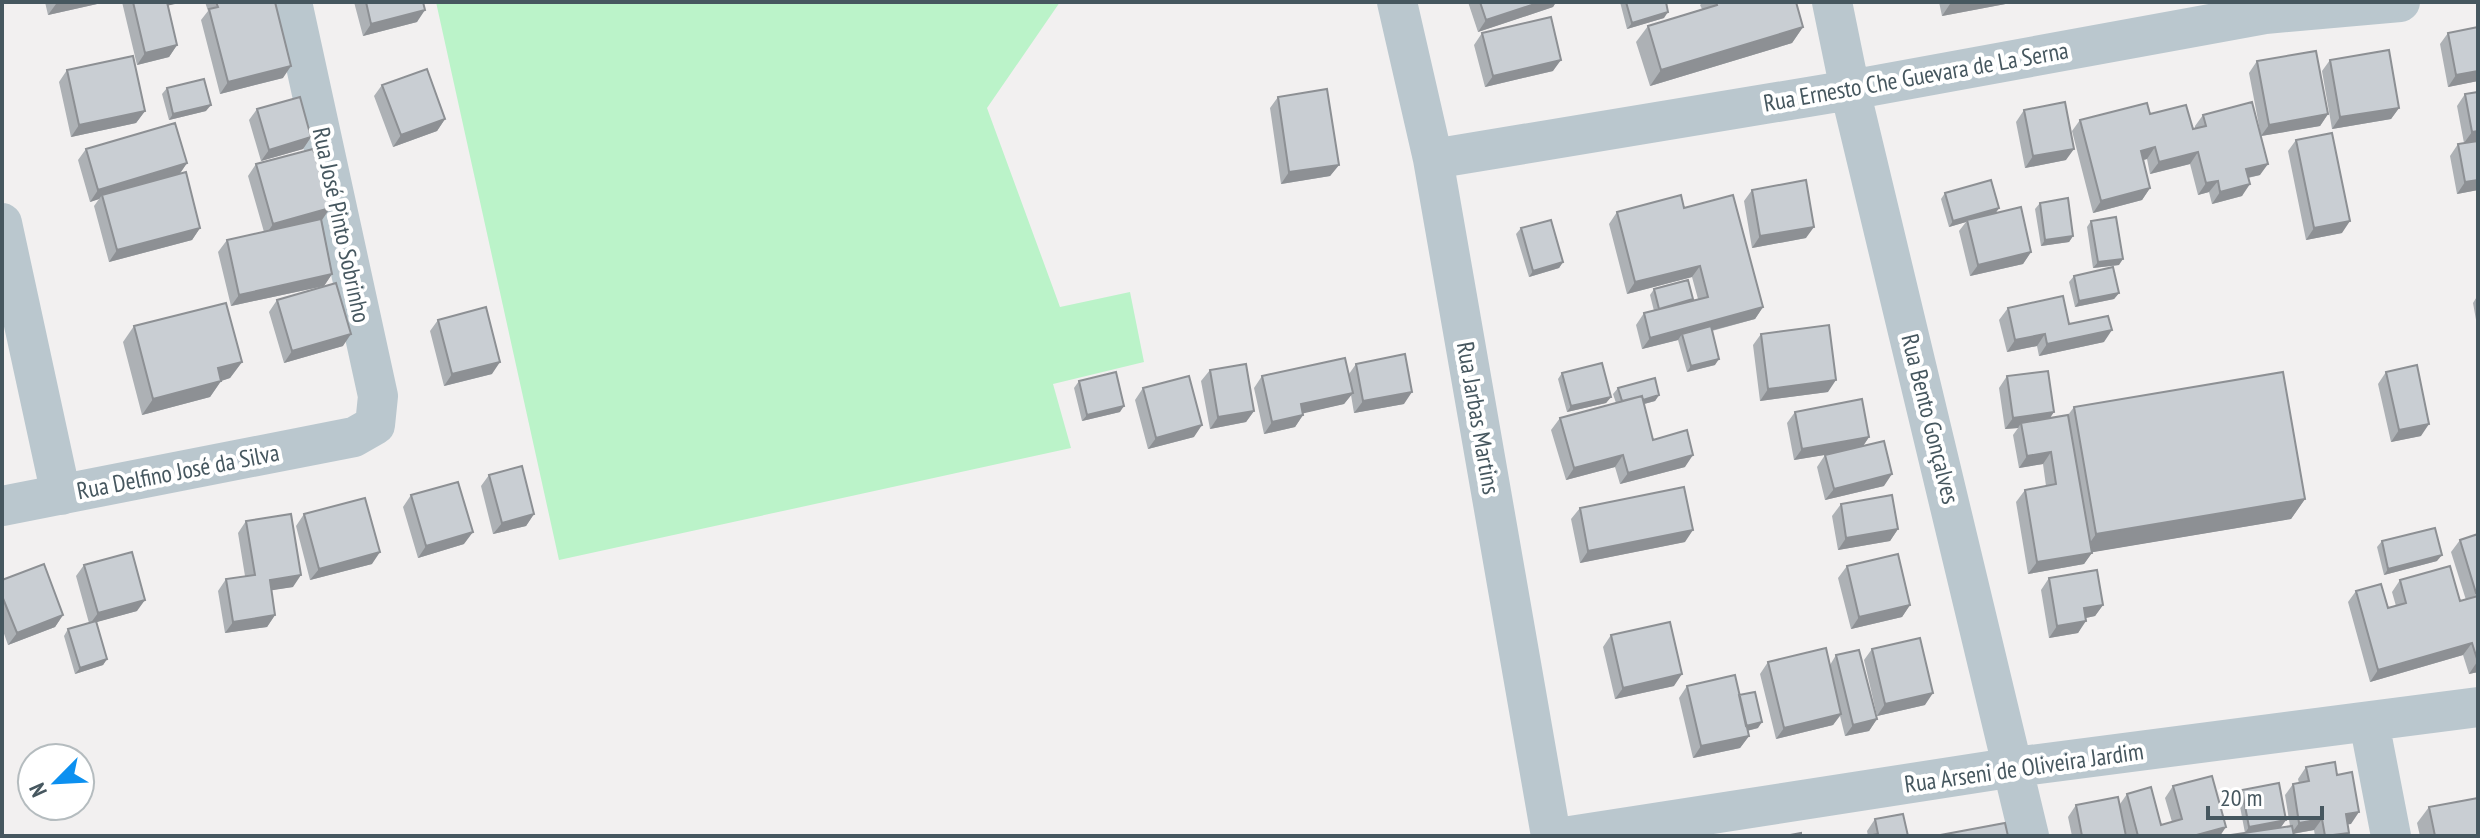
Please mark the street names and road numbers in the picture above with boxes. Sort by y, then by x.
street label: Rua Ernesto Che Guevara de La Serna [1761,34,2071,119]
street label: Rua José Pinto Sobrinho [306,125,377,325]
street label: Rua Bento Gonçalves [1894,331,1967,507]
street label: Rua Jarbas Martins [1450,339,1507,497]
street label: Rua Delfino José da Silva [74,437,282,506]
street label: Rua Arseni de Oliveira Jardim [1902,735,2145,800]

